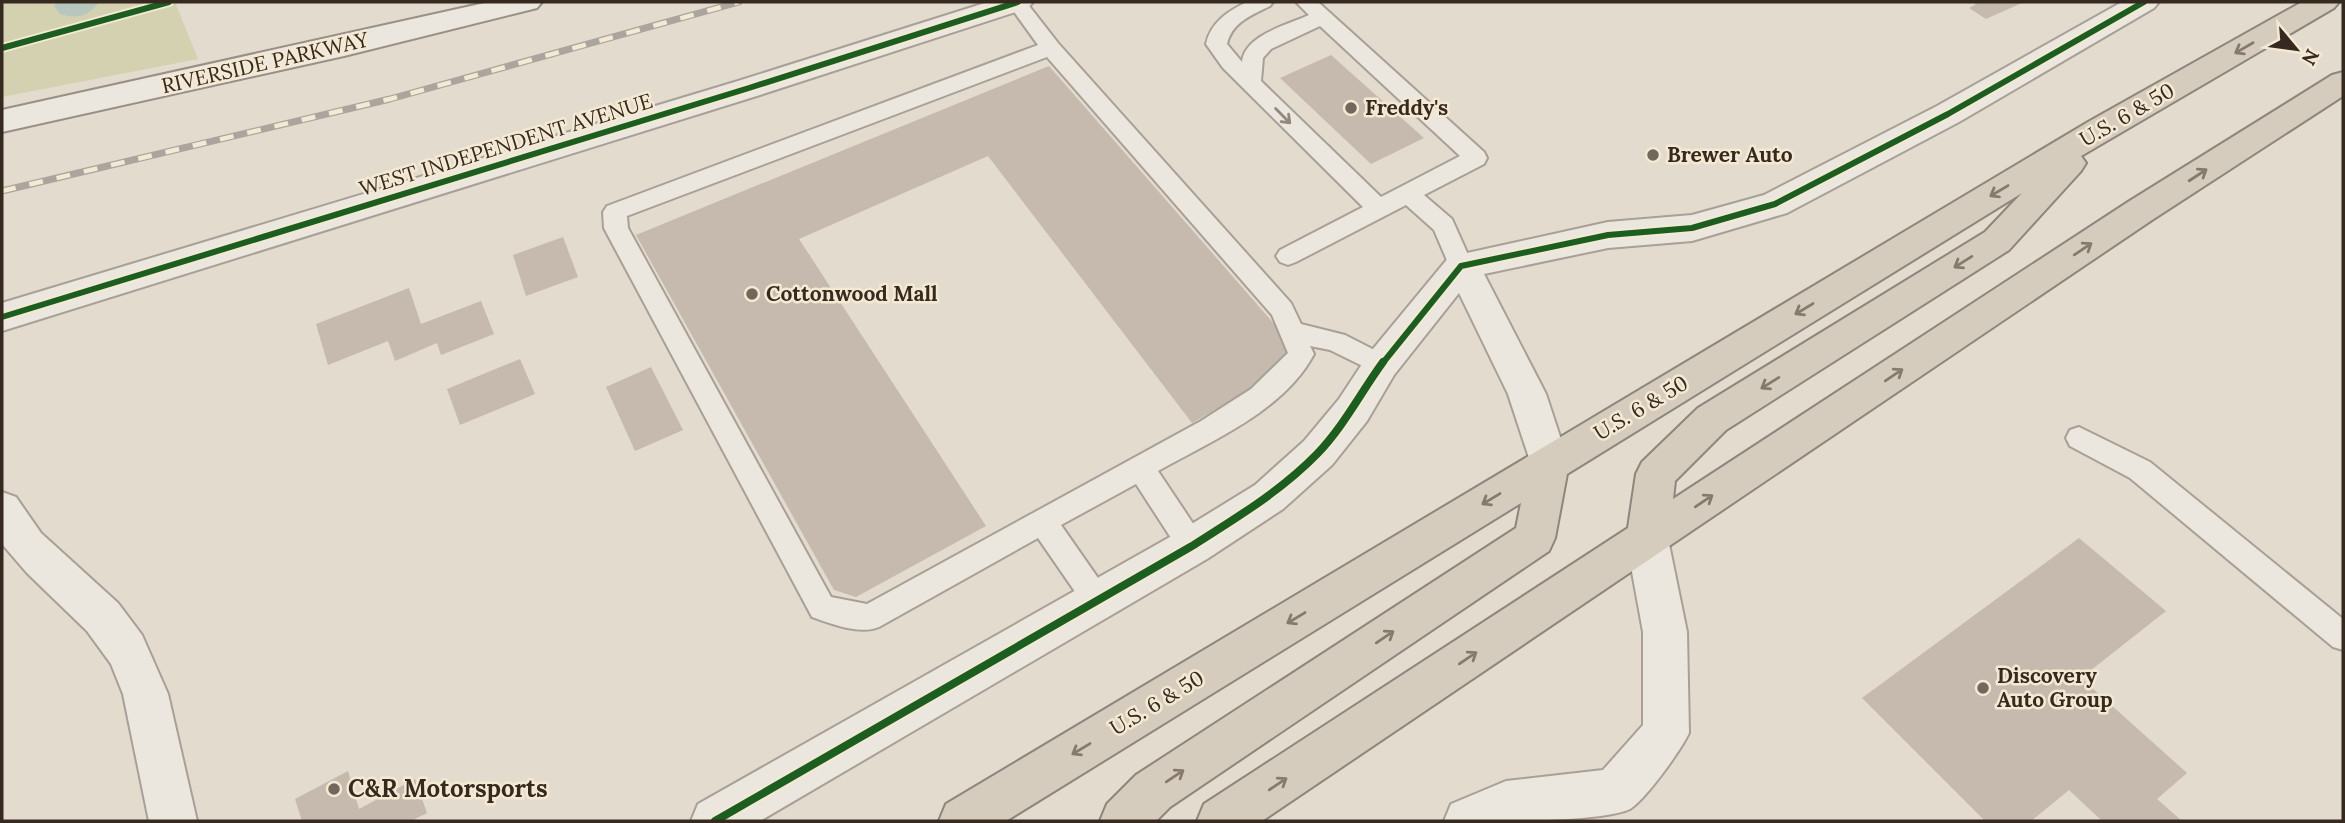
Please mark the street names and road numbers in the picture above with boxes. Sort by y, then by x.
street label: RIVERSIDE PARKWAY [159,25,372,99]
street label: U.S. 6 & 50 [2074,77,2179,153]
street label: WEST INDEPENDENT AVENUE [356,87,656,202]
street label: U.S. 6 & 50 [1589,369,1693,446]
street label: U.S. 6 & 50 [1105,664,1209,741]

